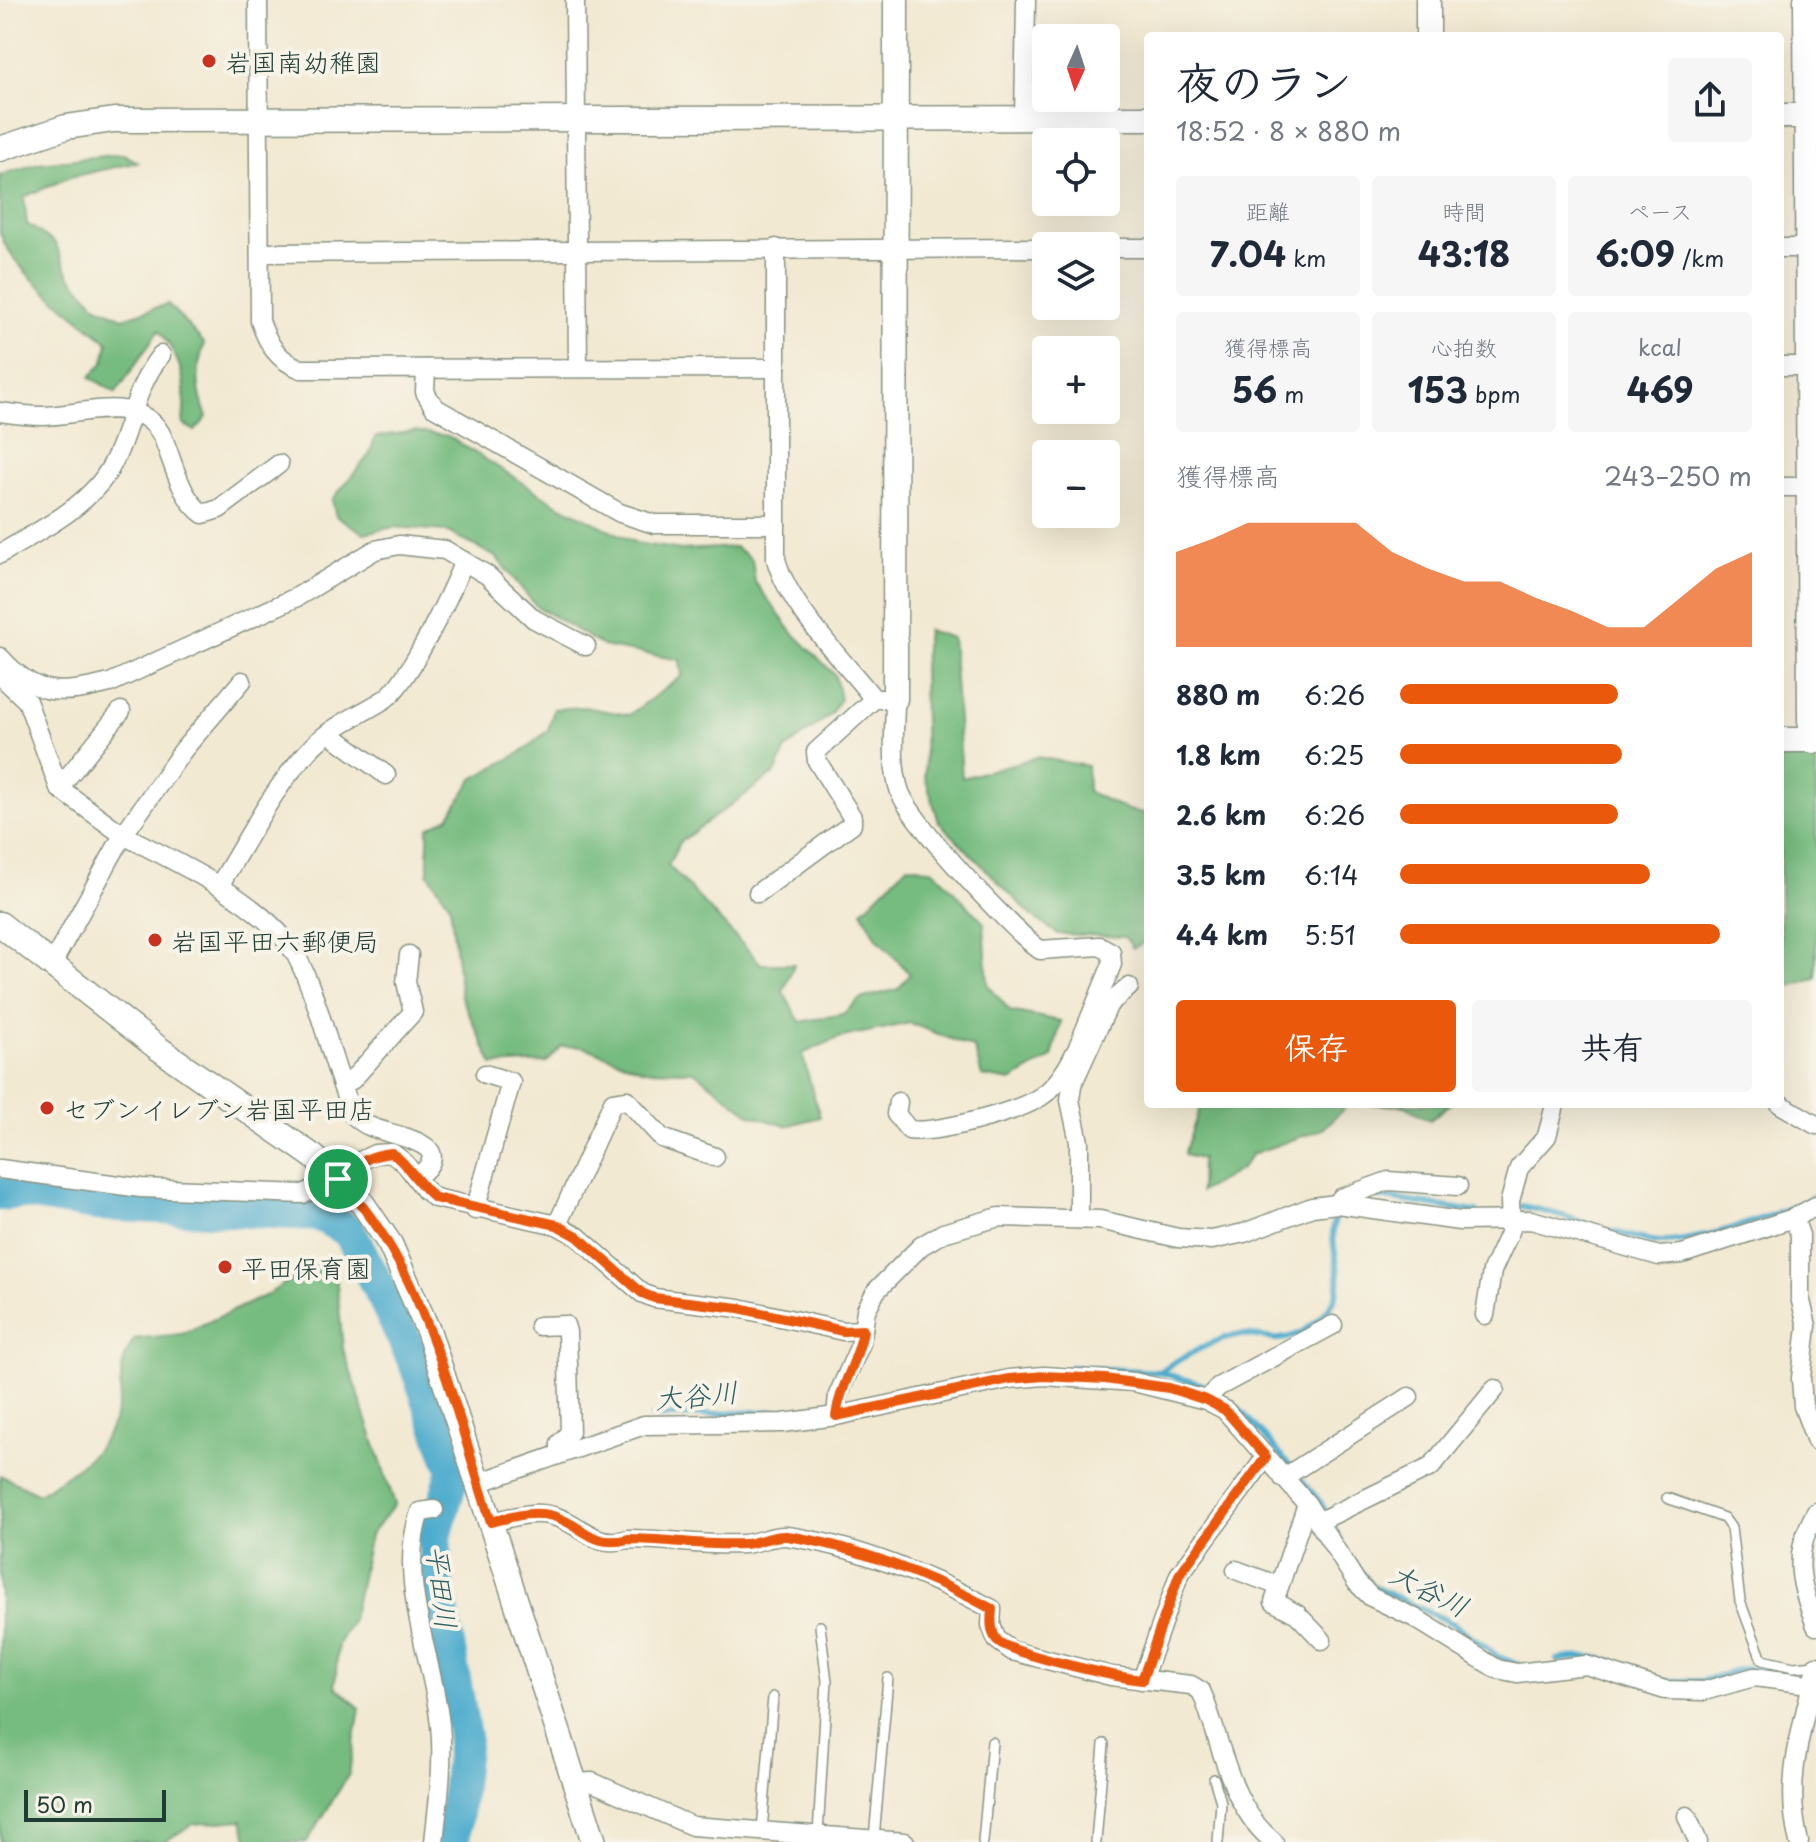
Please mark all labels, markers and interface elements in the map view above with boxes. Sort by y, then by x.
north arrow [1032,24,1120,112]
map controls [1032,24,1120,528]
place label: 岩国南幼稚園 [225,42,381,81]
text: 夜のラン [1176,48,1352,114]
marker: 岩国南幼稚園 [200,52,218,70]
button: share [1668,58,1752,142]
text: 18:52 · 8 × 880 m [1176,111,1401,150]
button: locate [1032,128,1120,216]
text: 距離 [1246,194,1290,227]
text: 時間 [1442,194,1486,227]
text: ペース [1628,194,1692,227]
text: 7.04 [1210,227,1286,279]
text: 43:18 [1418,227,1510,279]
text: 6:09 [1596,227,1675,279]
button: layers [1032,232,1120,320]
text: km [1286,241,1326,274]
text: /km [1675,241,1724,274]
text: 獲得標高 [1224,330,1312,363]
text: 心拍数 [1431,330,1497,363]
text: kcal [1638,330,1682,363]
button: + [1032,336,1120,424]
text: 56 [1232,363,1277,415]
text: 153 [1407,363,1468,415]
text: 469 [1626,363,1694,415]
text: m [1277,377,1304,410]
text: bpm [1468,377,1521,410]
button: − [1032,440,1120,528]
text: 獲得標高 [1176,456,1280,495]
text: 243–250 m [1604,456,1752,495]
text: 880 m [1176,675,1260,714]
text: 6:26 [1304,675,1365,714]
text: 1.8 km [1176,735,1261,774]
text: 6:25 [1304,735,1364,774]
text: 2.6 km [1176,795,1266,834]
text: 6:26 [1304,795,1365,834]
text: 3.5 km [1176,855,1266,894]
text: 6:14 [1304,855,1359,894]
text: 4.4 km [1176,915,1268,954]
text: 5:51 [1304,915,1356,954]
place label: 岩国平田六郵便局 [171,921,379,960]
marker: 岩国平田六郵便局 [146,931,164,949]
button: 保存 [1176,1000,1456,1092]
button: 共有 [1472,1000,1752,1092]
place label: セブンイレブン岩国平田店 [63,1089,375,1128]
marker: セブンイレブン岩国平田店 [38,1099,56,1117]
pin [304,1145,372,1213]
icon: arrive [316,1157,360,1201]
place label: 平田保育園 [241,1248,371,1287]
marker: 平田保育園 [216,1258,234,1276]
water label: 大谷川 [652,1369,740,1419]
water label: 平田川 [417,1543,469,1631]
water label: 大谷川 [1383,1551,1477,1627]
scale bar [24,1786,166,1822]
text: 50 m [36,1787,93,1820]

